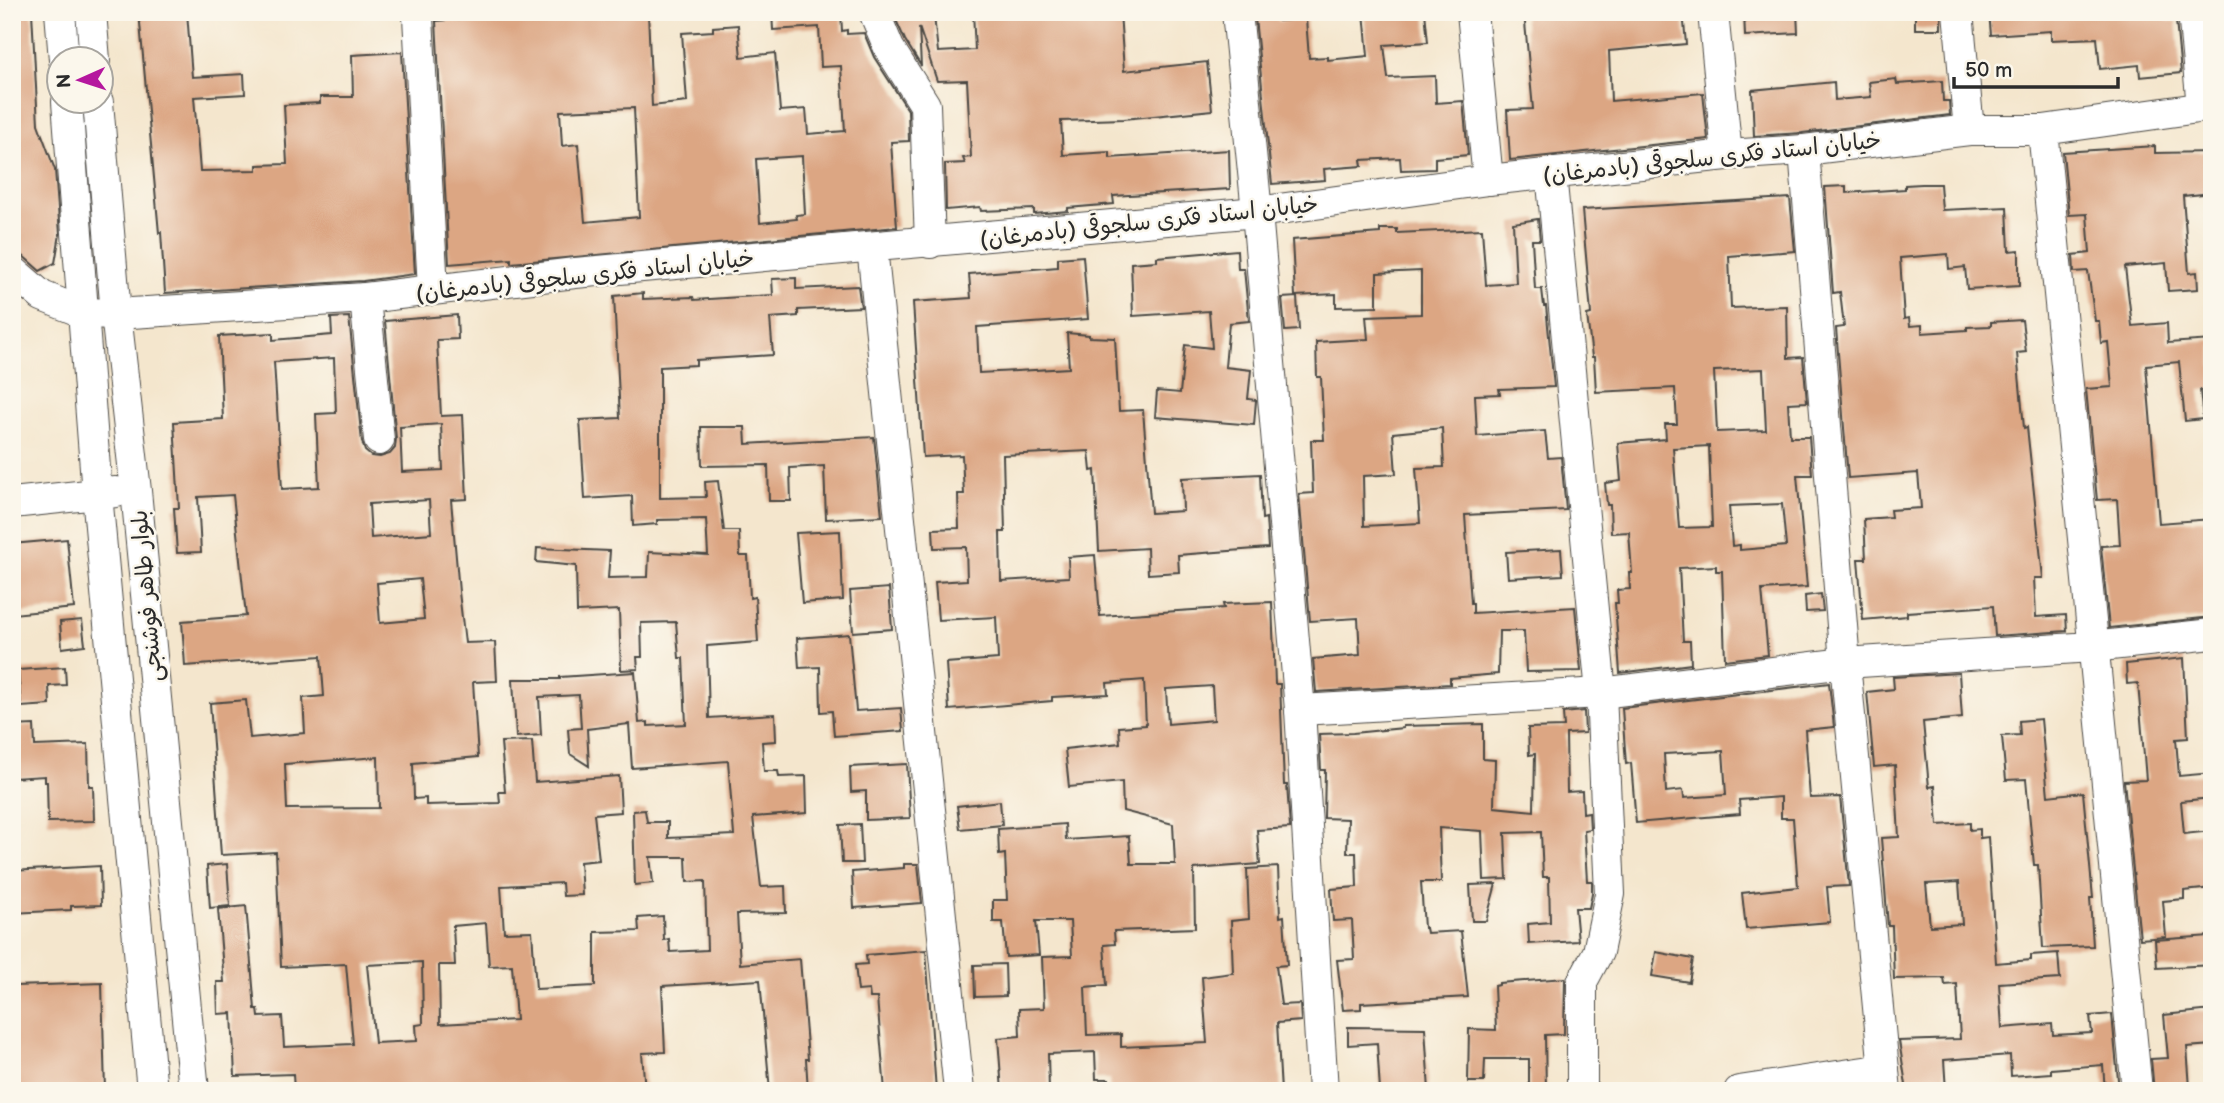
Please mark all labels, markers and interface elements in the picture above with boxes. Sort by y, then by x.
north arrow [46,46,116,116]
scale bar [1954,46,2119,90]
text: 50 m [1965,58,2012,83]
text: N [53,73,76,89]
street label: خیابان استاد فکری سلجوقی (بادمرغان) [1541,125,1883,190]
street label: خیابان استاد فکری سلجوقی (بادمرغان) [978,189,1320,254]
street label: خیابان استاد فکری سلجوقی (بادمرغان) [414,243,756,308]
street label: بلوار طاهر فوشنجی [126,509,168,683]

